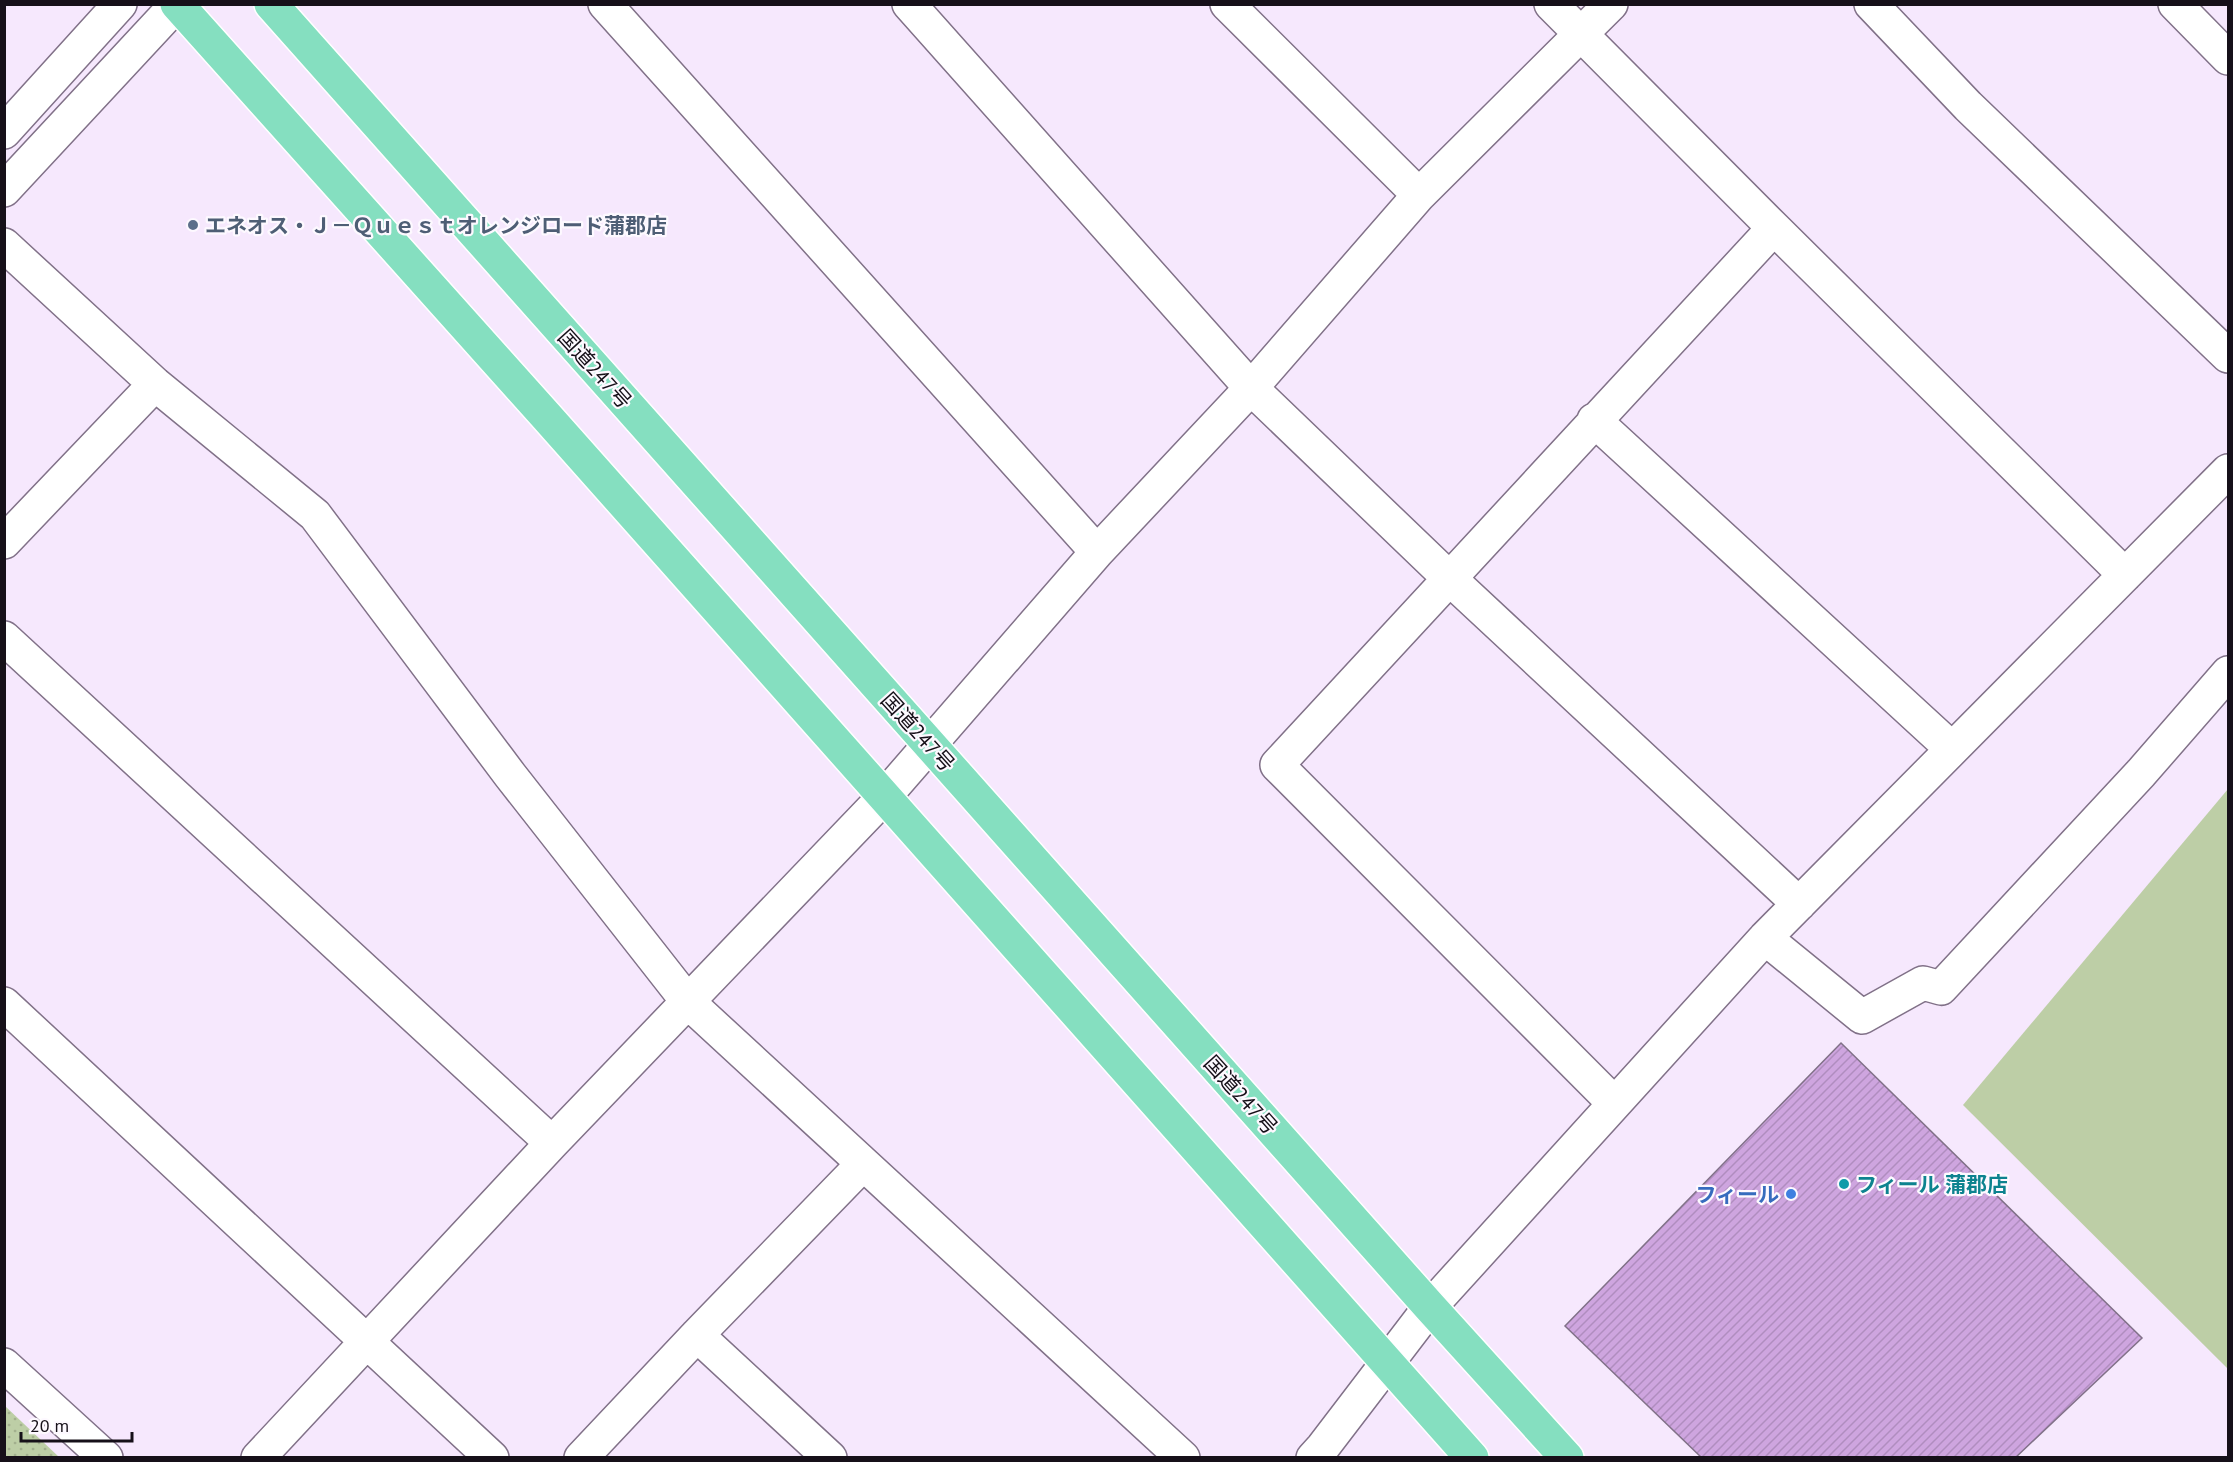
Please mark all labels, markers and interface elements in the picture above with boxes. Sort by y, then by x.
place label: エネオス・Ｊ－Ｑｕｅｓｔオレンジロード蒲郡店 [205,212,667,239]
marker: エネオス・Ｊ－Ｑｕｅｓｔオレンジロード蒲郡店 [186,218,200,232]
street label: 国道247号 [552,324,638,414]
street label: 国道247号 [875,687,961,777]
street label: 国道247号 [1198,1050,1284,1140]
place label: フィール 蒲郡店 [1856,1171,2008,1198]
marker: フィール 蒲郡店 [1837,1177,1851,1191]
place label: フィール [1695,1181,1779,1208]
marker: フィール [1784,1187,1798,1201]
scale bar [21,1405,132,1443]
text: 20 m [30,1414,69,1437]

